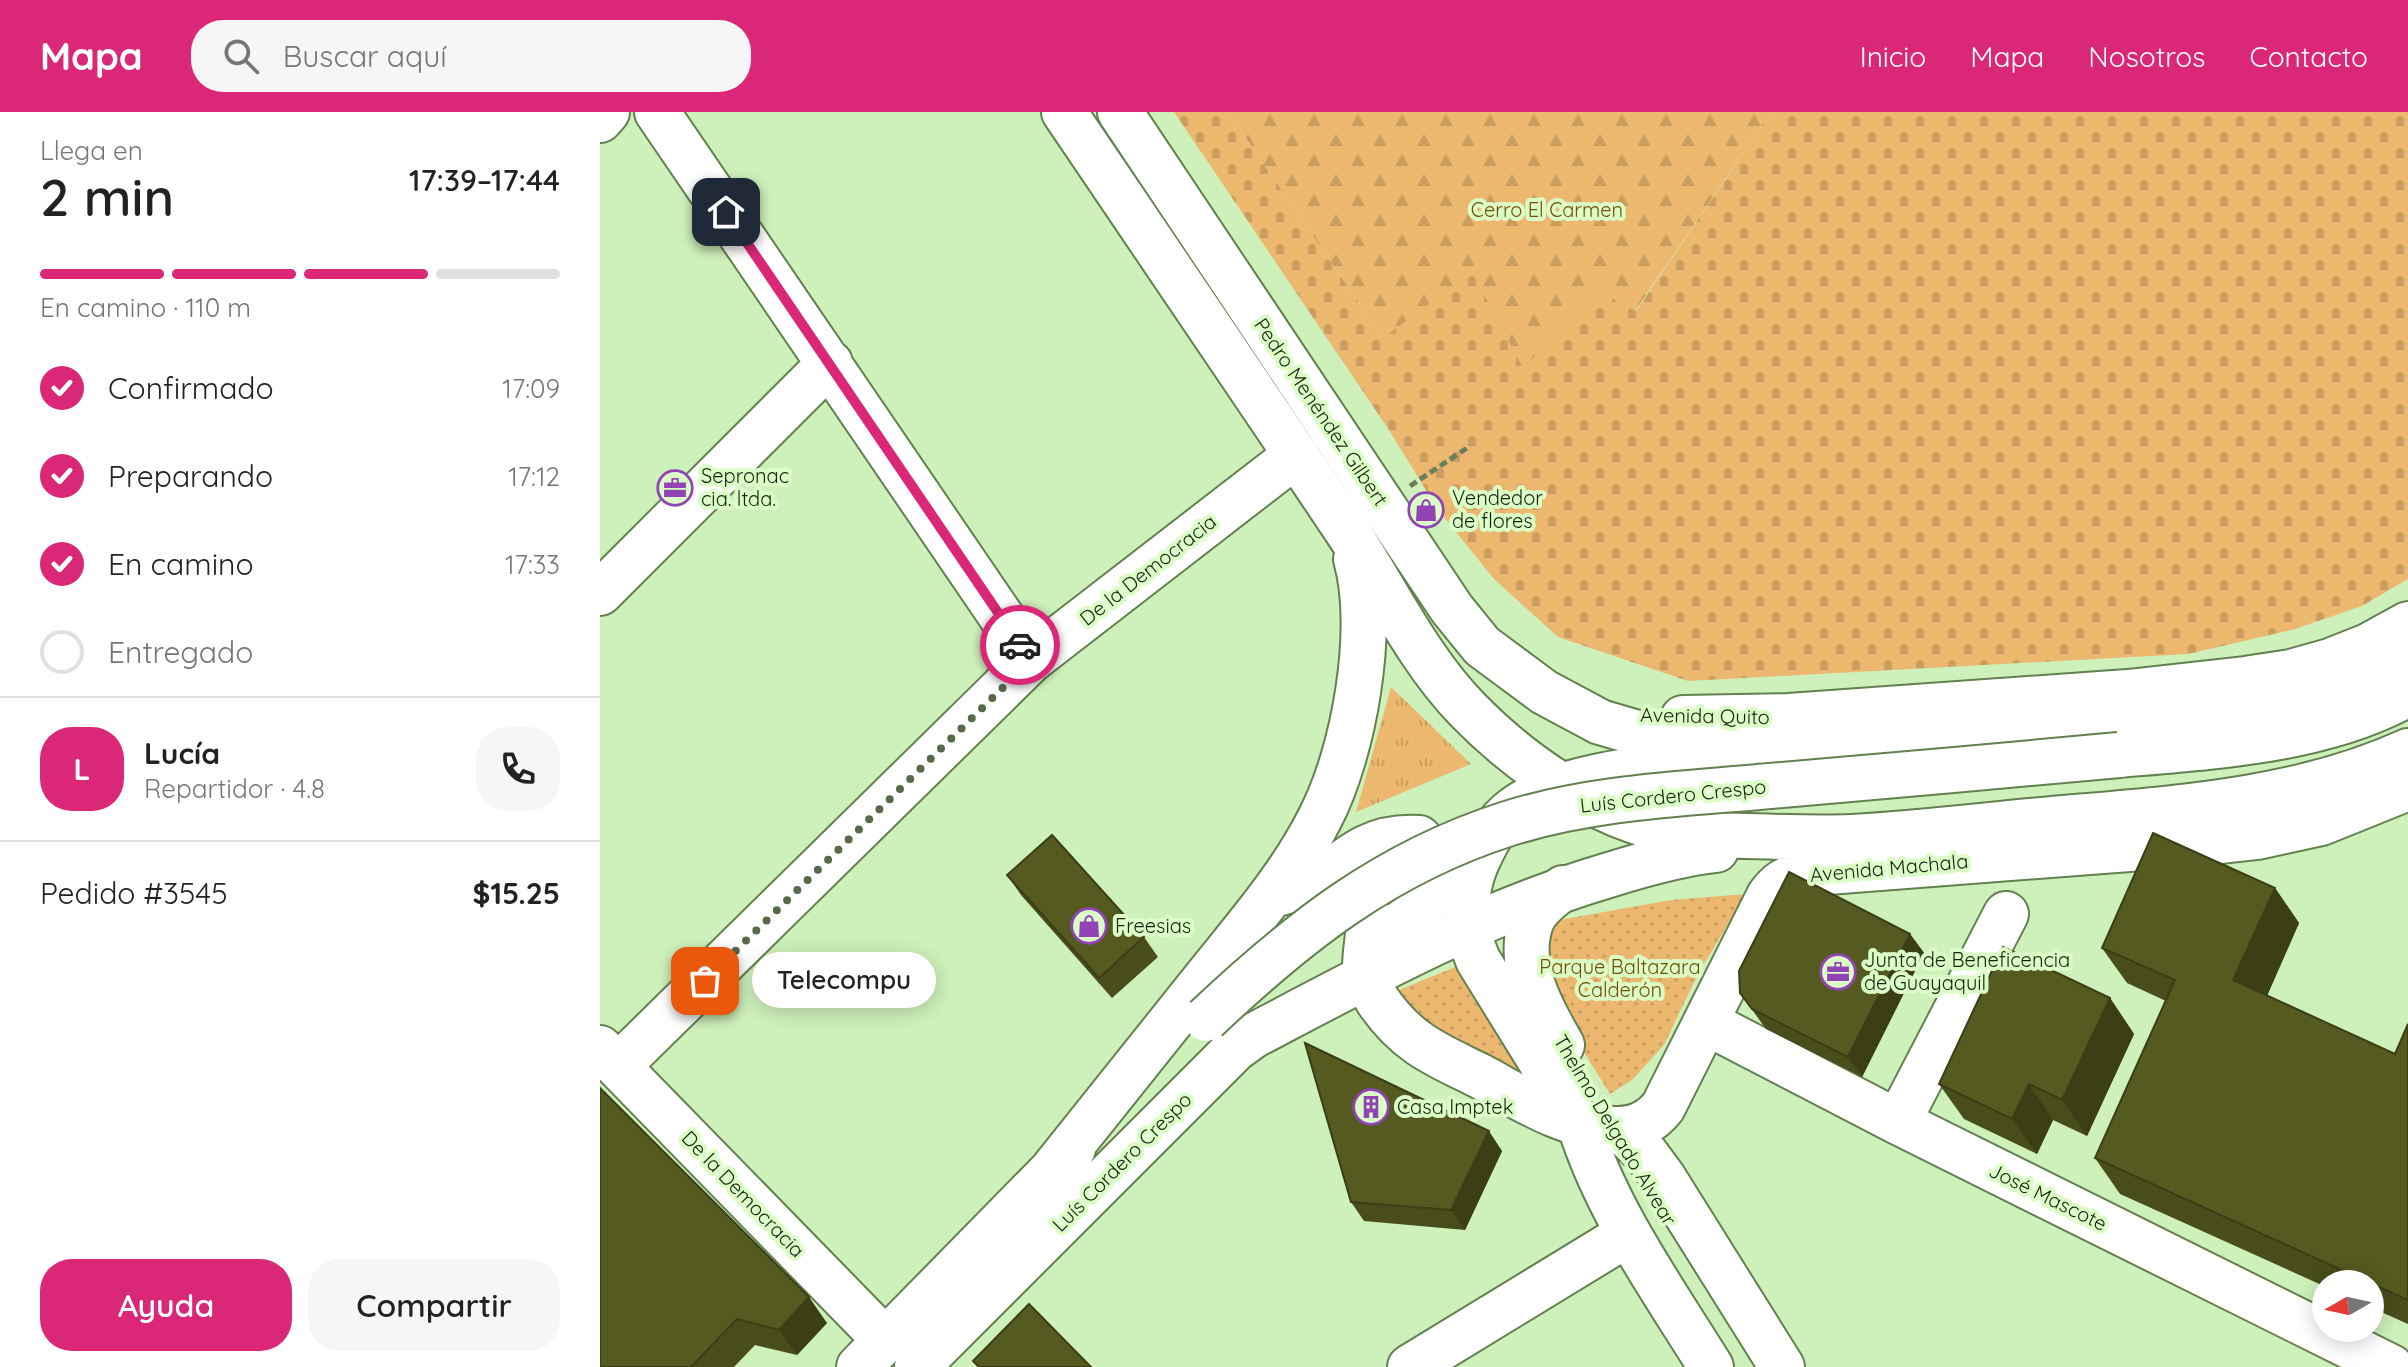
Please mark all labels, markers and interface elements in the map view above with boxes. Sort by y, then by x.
search box [191,20,751,92]
text: Mapa [40,32,143,80]
icon: search [219,34,263,78]
text: Buscar aquí [283,37,447,75]
text: Inicio [1860,39,1926,74]
text: Mapa [1970,39,2044,74]
text: Nosotros [2088,39,2205,74]
text: Contacto [2249,39,2368,74]
text: Llega en [40,134,143,167]
text: 17:39–17:44 [409,161,560,199]
text: 2 min [40,164,174,229]
pin [692,178,760,246]
icon: home [704,190,748,234]
park label: Cerro El Carmen [1471,197,1623,222]
text: En camino · 110 m [40,291,251,324]
street label: Pedro Menéndez Gilbert [1249,313,1394,511]
icon: check [40,366,84,410]
text: Confirmado [108,369,274,407]
text: 17:09 [502,372,560,405]
icon: check [40,454,84,498]
text: Preparando [108,457,273,495]
text: 17:12 [508,460,560,493]
place label: Sepronac cia. ltda. [701,463,789,511]
office icon: Sepronac cia. ltda. [656,469,694,507]
place label: Vendedor de flores [1452,485,1543,533]
shop icon: Vendedor de flores [1407,491,1445,529]
street label: De la Democracia [1074,509,1221,631]
icon: check [40,542,84,586]
text: En camino [108,545,254,583]
text: 17:33 [505,548,560,581]
courier [980,605,1060,685]
icon: car [998,623,1042,667]
text: Entregado [108,633,253,671]
street label: Avenida Quito [1640,702,1770,729]
button: phone [476,727,560,811]
text: Lucía [144,734,220,772]
text: L [74,750,90,788]
text: Repartidor · 4.8 [144,772,325,805]
street label: Luís Cordero Crespo [1579,773,1767,818]
street label: Avenida Machala [1809,848,1969,887]
text: Pedido #3545 [40,874,228,912]
text: $15.25 [473,874,560,912]
shop icon: Freesias [1070,907,1108,945]
place label: Freesias [1115,913,1191,938]
pin [671,947,739,1015]
place label: Junta de Beneficencia de Guayaquil [1864,947,2070,995]
callout: Telecompu [753,953,937,1009]
office icon: Junta de Beneficencia de Guayaquil [1819,953,1857,991]
park label: Parque Baltazara Calderón [1539,954,1701,1002]
icon: bag [683,959,727,1003]
text: Telecompu [777,963,911,996]
street label: Thelmo Delgado Alvear [1549,1030,1682,1230]
street label: Luís Cordero Crespo [1047,1087,1197,1237]
building icon: Casa Imptek [1352,1088,1390,1126]
place label: Casa Imptek [1397,1094,1513,1119]
street label: De la Democracia [677,1125,810,1262]
street label: José Mascote [1985,1157,2111,1236]
button: Ayuda [40,1259,292,1351]
button: Compartir [308,1259,560,1351]
north arrow [2312,1270,2384,1342]
map controls [2312,1270,2384,1342]

